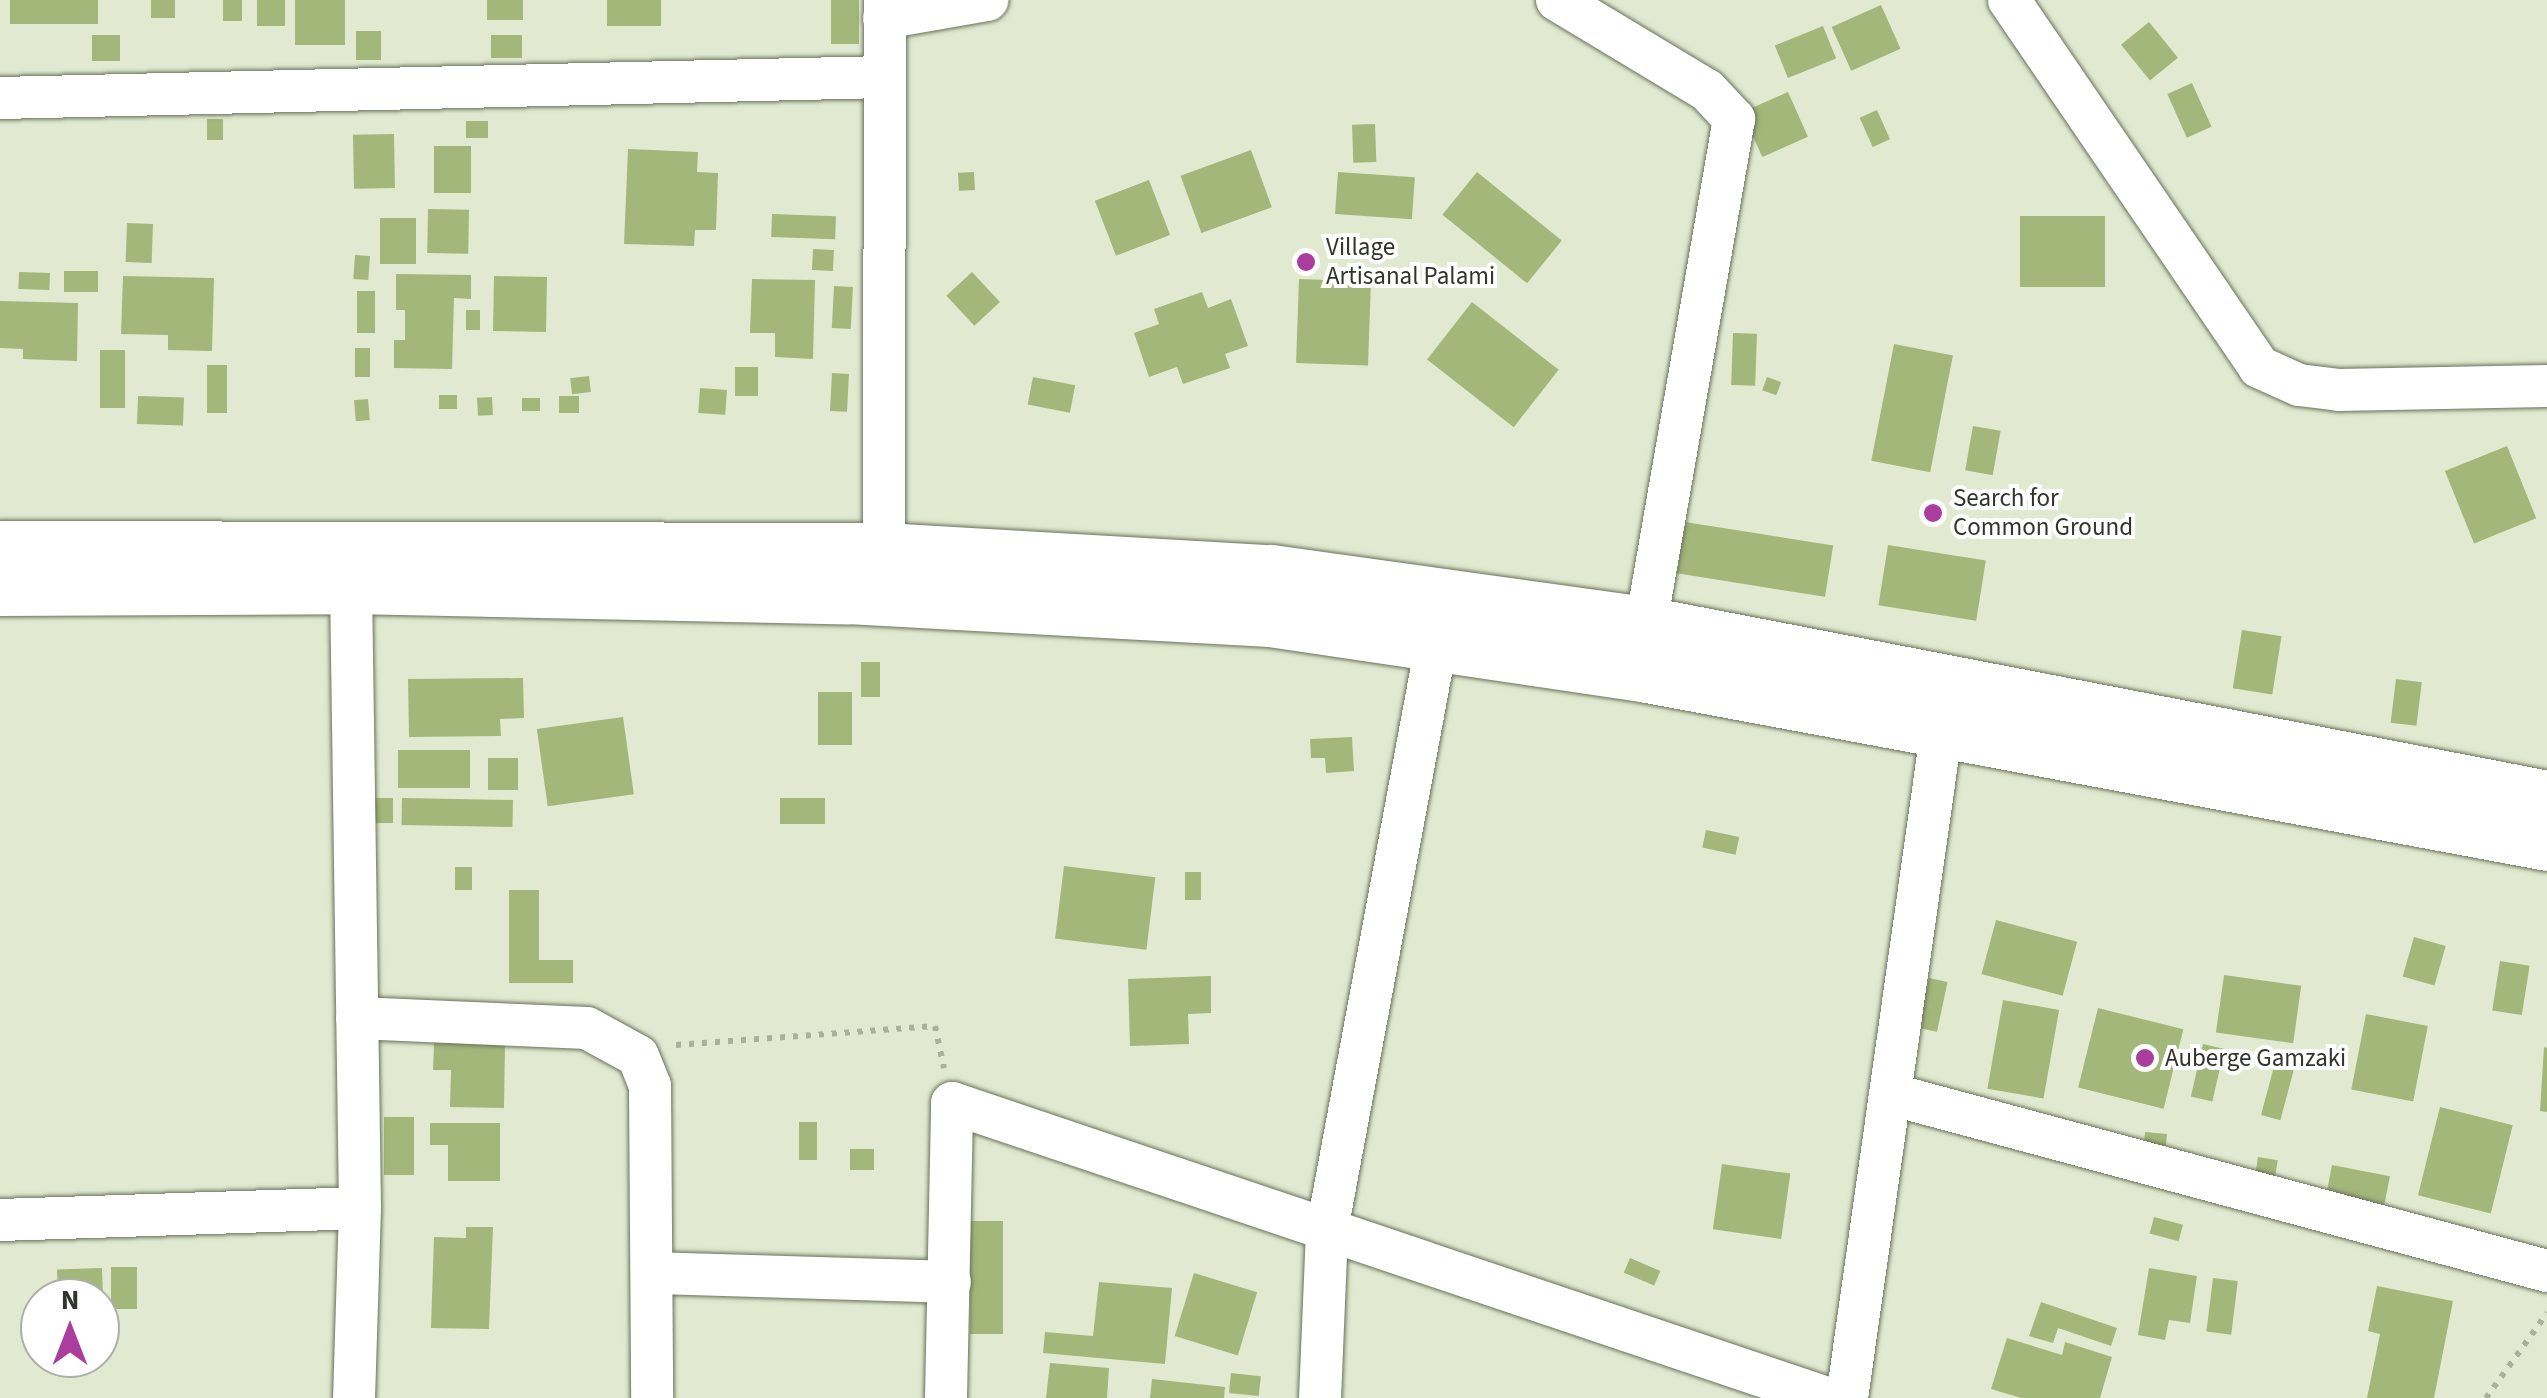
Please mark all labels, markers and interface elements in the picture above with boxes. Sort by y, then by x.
place label: Village Artisanal Palami [1326,233,1495,292]
marker: Village Artisanal Palami [1295,251,1317,273]
place label: Search for Common Ground [1953,484,2133,543]
marker: Search for Common Ground [1922,502,1944,524]
place label: Auberge Gamzaki [2165,1043,2346,1073]
marker: Auberge Gamzaki [2134,1047,2156,1069]
north arrow [20,1278,120,1378]
text: N [61,1280,79,1320]

